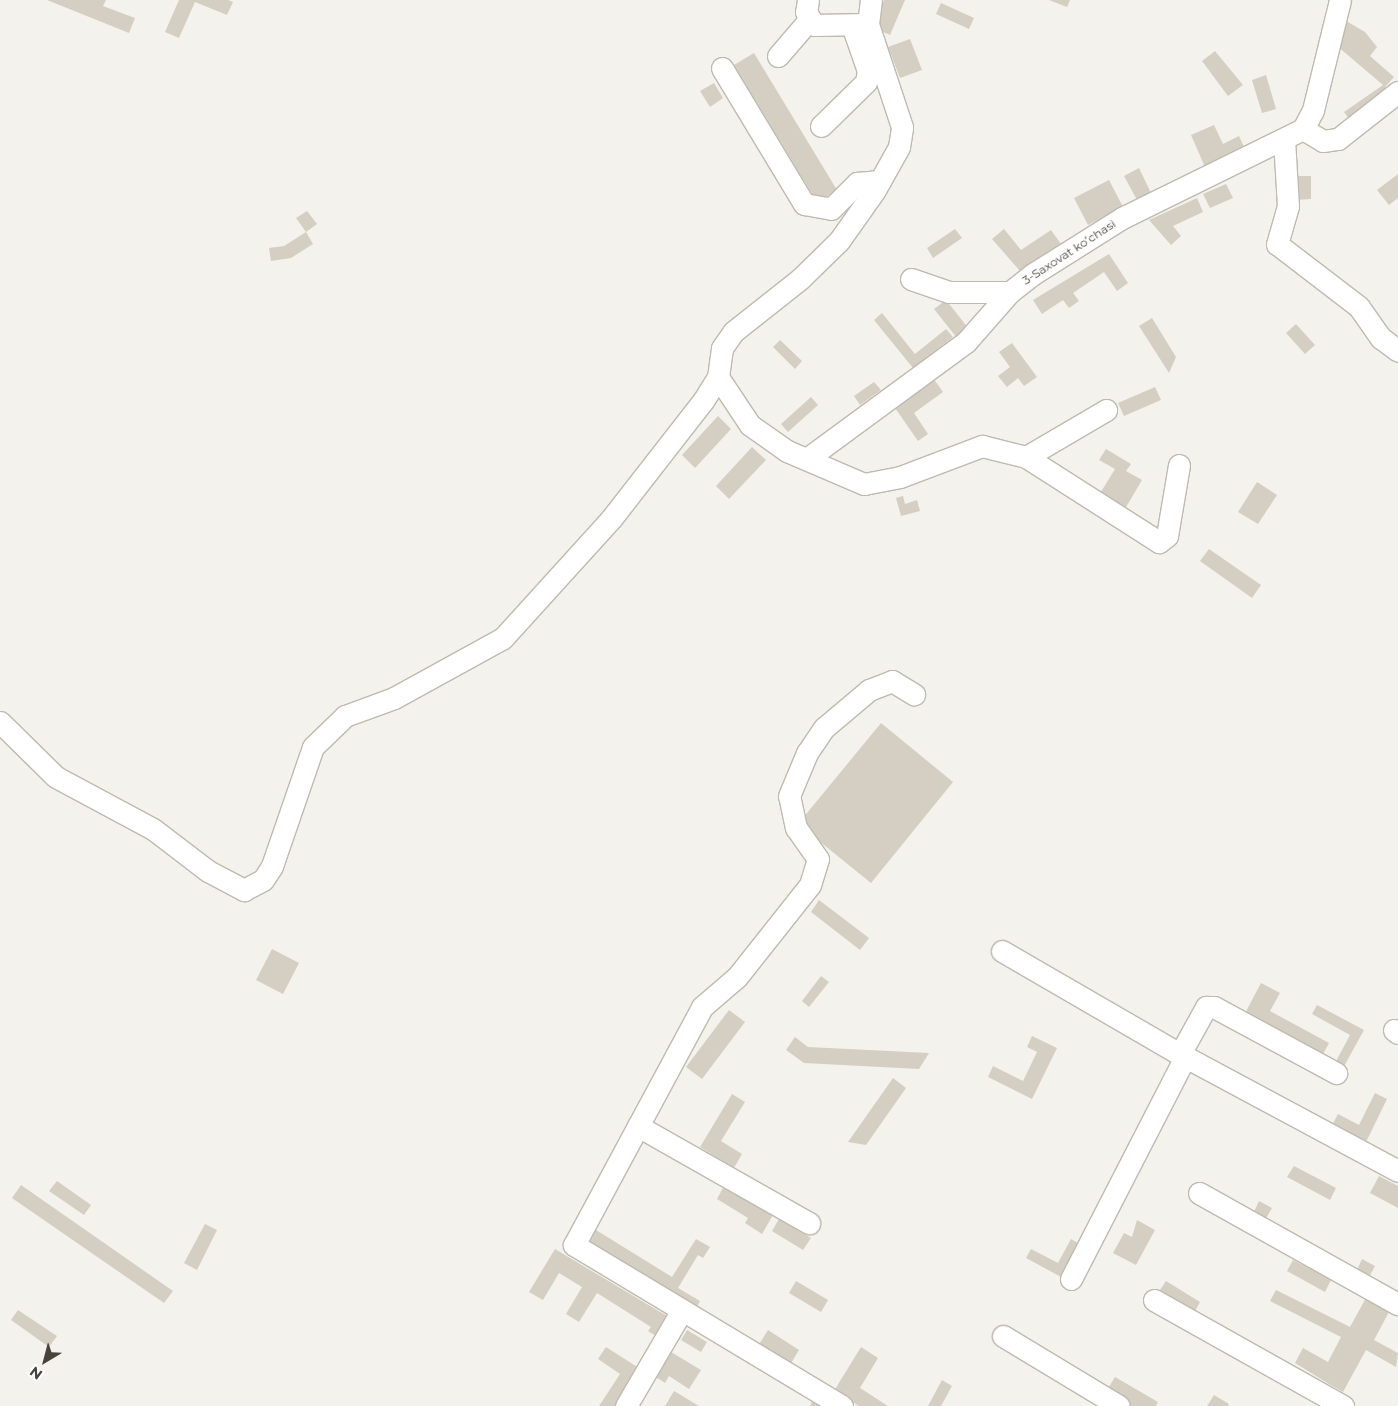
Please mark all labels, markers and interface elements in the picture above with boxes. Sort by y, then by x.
street label: 3-Saxovat koʻchasi [1020,216,1118,288]
north arrow [20,1336,70,1386]
text: N [26,1362,46,1384]

